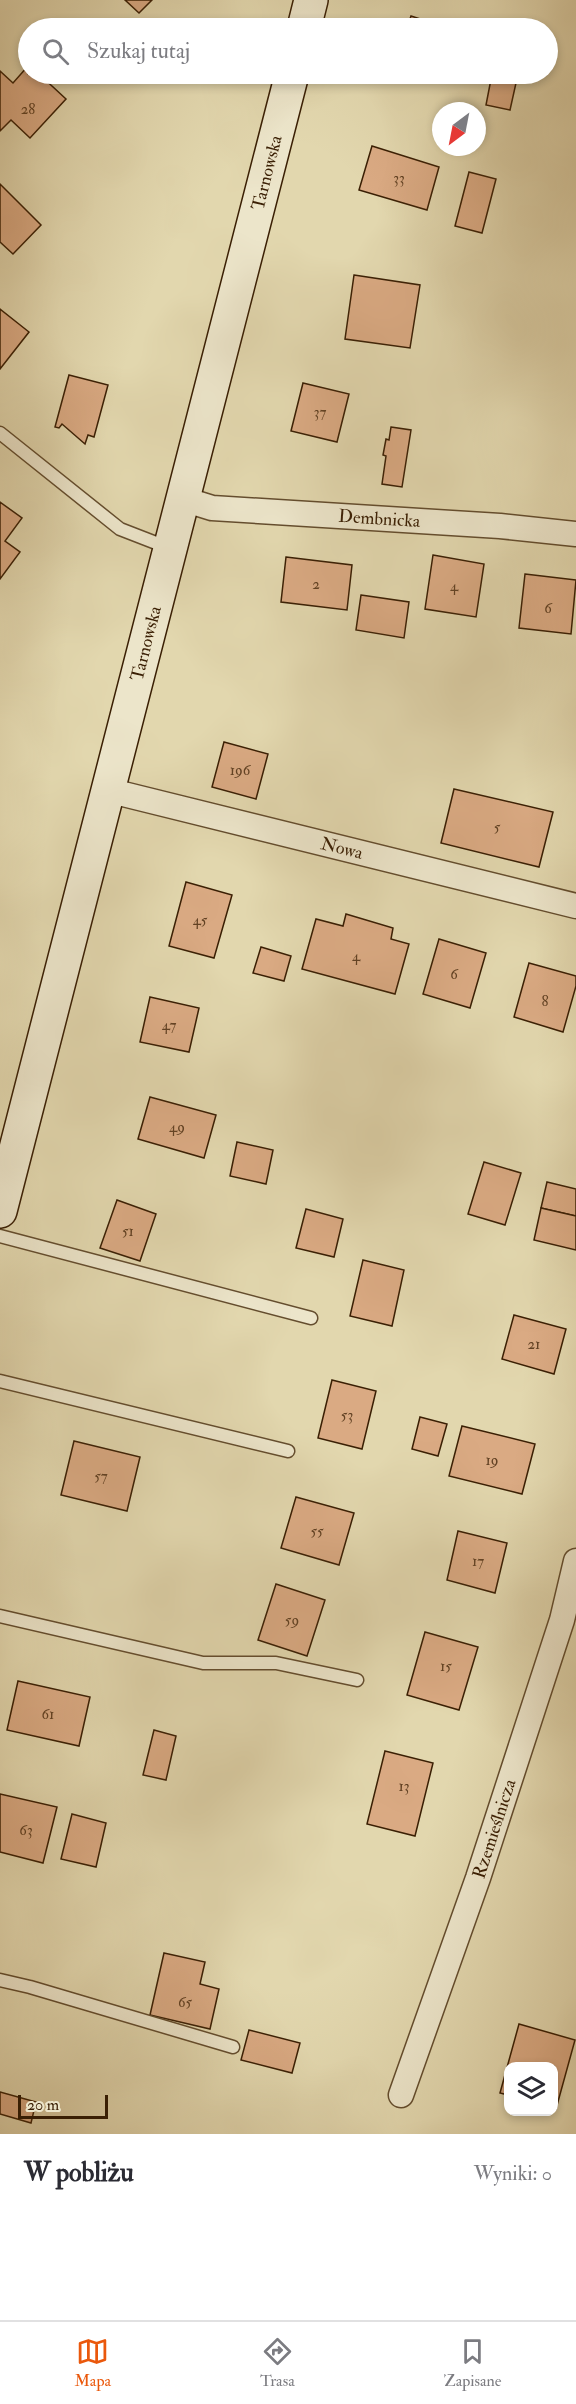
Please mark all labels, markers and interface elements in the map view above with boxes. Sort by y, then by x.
search box [18,18,558,84]
icon: search [39,35,72,68]
text: Szukaj tutaj [87,37,190,65]
house number: 28 [21,100,35,119]
north arrow [432,102,486,156]
street label: Tarnowska [246,132,287,213]
house number: 33 [393,169,405,188]
house number: 37 [314,403,326,422]
street label: Dembnicka [338,504,422,533]
house number: 2 [312,575,320,594]
house number: 4 [450,577,459,596]
house number: 6 [544,599,553,618]
street label: Tarnowska [125,603,167,683]
house number: 196 [230,761,252,780]
house number: 5 [494,818,501,837]
street label: Nowa [318,832,366,865]
house number: 45 [193,911,208,930]
house number: 4 [352,947,361,966]
house number: 6 [450,965,459,984]
house number: 8 [541,992,549,1011]
house number: 47 [162,1016,176,1035]
house number: 49 [169,1118,185,1137]
house number: 51 [122,1222,134,1241]
house number: 21 [528,1335,540,1354]
house number: 53 [341,1406,353,1425]
house number: 19 [486,1451,498,1470]
house number: 57 [94,1467,108,1486]
house number: 55 [310,1522,324,1541]
house number: 17 [472,1552,484,1571]
house number: 59 [285,1611,299,1630]
house number: 15 [440,1657,452,1676]
house number: 61 [42,1705,54,1724]
street label: Rzemieślnicza [467,1775,521,1882]
house number: 13 [398,1777,410,1796]
house number: 63 [19,1821,33,1840]
house number: 65 [178,1993,192,2012]
map controls [504,2062,558,2116]
button: layers [504,2062,558,2116]
scale bar [18,2092,108,2120]
text: 20 m [27,2095,59,2115]
text: W pobliżu [24,2157,134,2189]
text: Wyniki: 0 [474,2161,552,2186]
tab: Mapa [74,2335,111,2391]
tab: Trasa [260,2335,295,2391]
tab: Zapisane [444,2335,502,2391]

